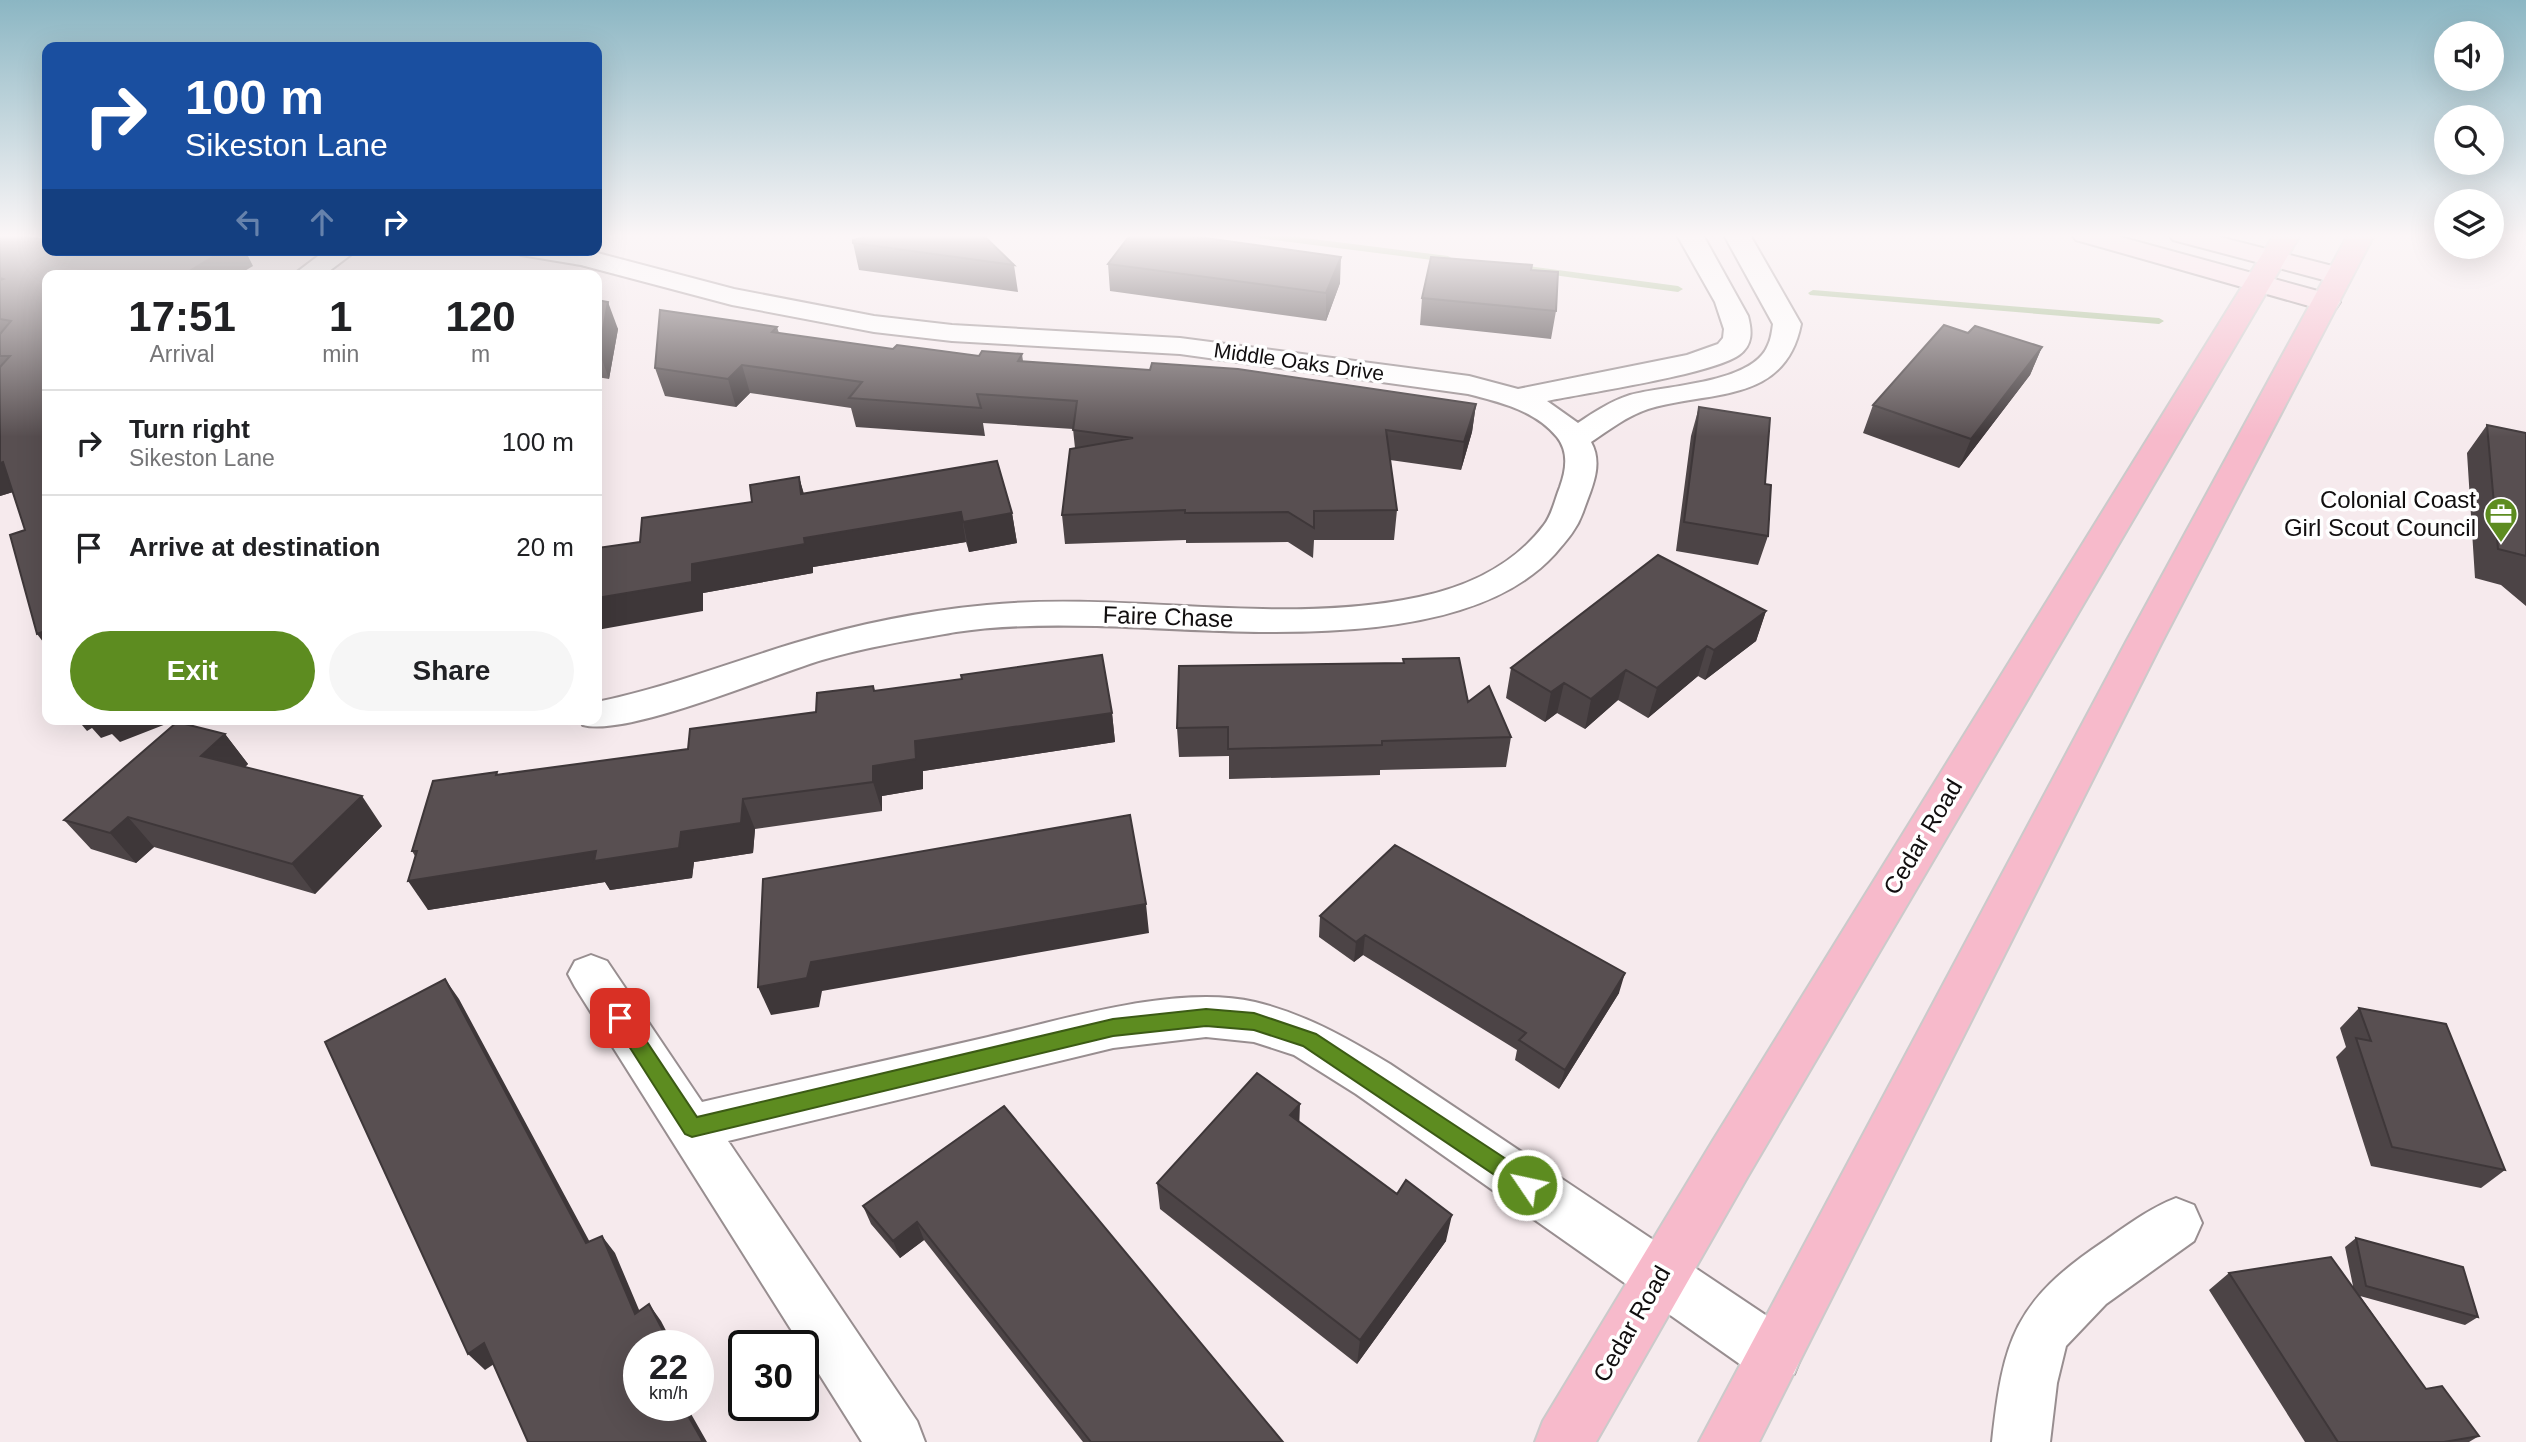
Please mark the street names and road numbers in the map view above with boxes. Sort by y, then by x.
street label: Middle Oaks Drive [1213,338,1386,385]
street label: Faire Chase [1102,601,1234,632]
street label: Cedar Road [1878,774,1967,899]
street label: Cedar Road [1588,1261,1676,1387]

